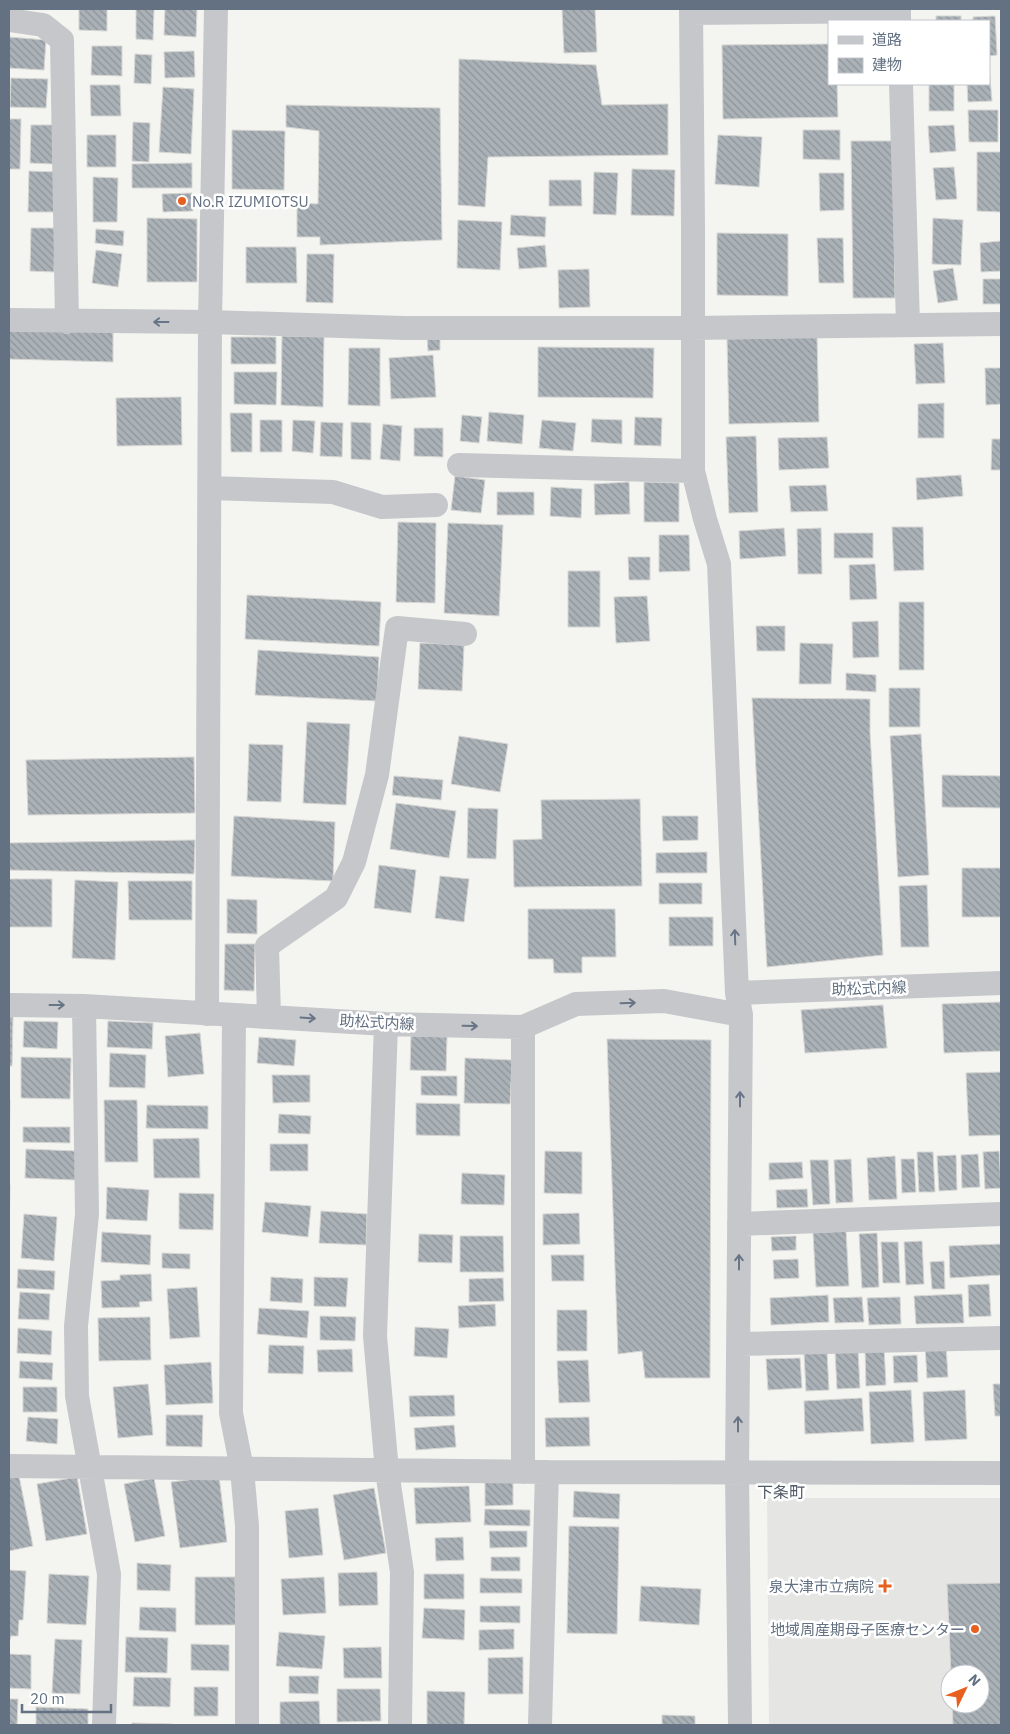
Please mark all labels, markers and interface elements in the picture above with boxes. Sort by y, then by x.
legend [828,20,990,85]
text: 道路 [872,30,902,49]
text: 建物 [872,55,902,74]
place label: No.R IZUMIOTSU [192,192,309,211]
marker: No.R IZUMIOTSU [176,195,188,207]
one-way arrow [154,317,170,327]
one-way arrow [730,929,740,946]
street label: 助松式内線 [831,977,907,999]
one-way arrow [620,998,636,1007]
one-way arrow [49,1000,65,1010]
street label: 助松式内線 [339,1011,415,1033]
one-way arrow [300,1014,316,1023]
one-way arrow [462,1021,478,1031]
one-way arrow [735,1092,745,1108]
one-way arrow [734,1254,744,1270]
one-way arrow [733,1417,743,1433]
district label: 下条町 [757,1482,805,1502]
place label: 泉大津市立病院 [769,1577,874,1596]
marker: 泉大津市立病院 [878,1579,892,1593]
place label: 地域周産期母子医療センター [770,1620,965,1639]
marker: 地域周産期母子医療センター [969,1623,981,1635]
north arrow [940,1664,990,1714]
text: N [964,1670,985,1690]
scale bar [22,1682,111,1714]
text: 20 m [30,1689,65,1708]

